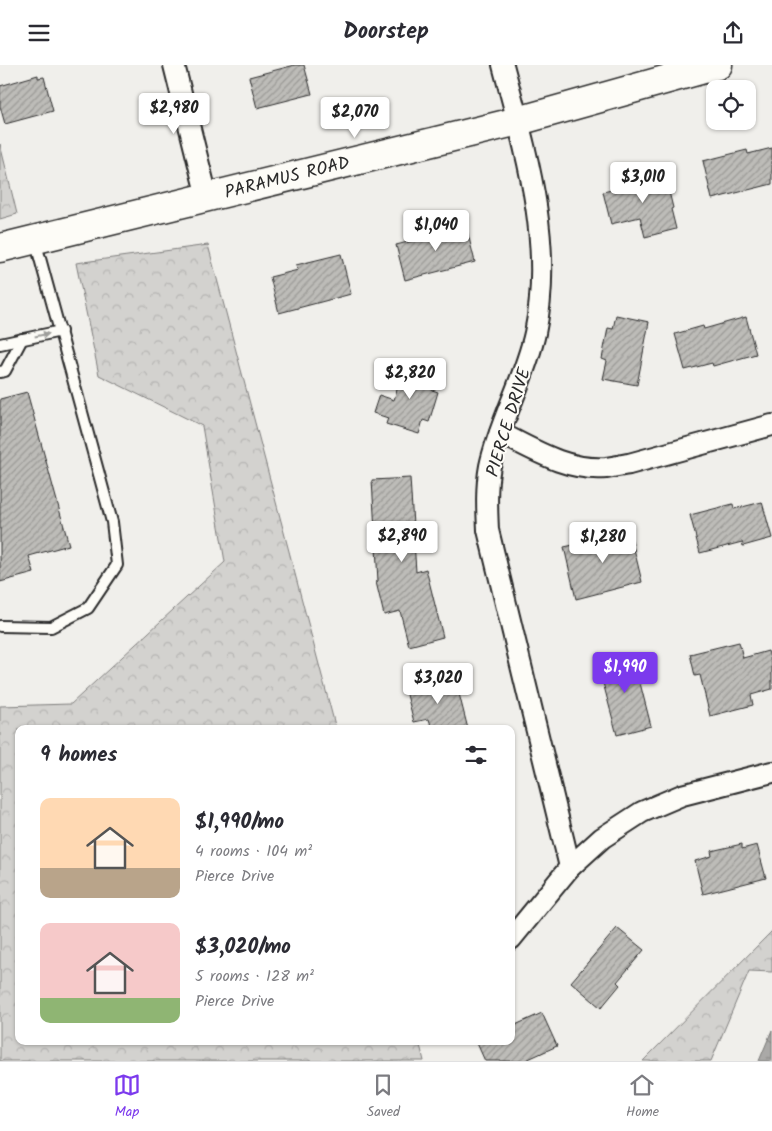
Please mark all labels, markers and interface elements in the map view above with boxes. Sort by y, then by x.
text: Doorstep [343,15,429,50]
icon: menu [25,19,53,47]
icon: share [719,19,747,47]
map controls [706,80,756,130]
button: locate [706,80,756,130]
pin: $2,980 [133,93,215,135]
text: $2,980 [150,96,198,121]
pin: $2,070 [314,97,396,139]
text: $2,070 [332,100,378,125]
street label: PARAMUS ROAD [222,149,353,208]
pin: $3,010 [602,161,684,204]
text: $3,010 [621,165,665,190]
pin: $1,040 [395,209,477,252]
text: $1,040 [414,213,458,238]
one-way arrow [34,330,50,338]
pin: $2,820 [369,357,451,400]
text: $2,820 [385,361,435,386]
street label: PIERCE DRIVE [479,364,540,481]
pin: $2,890 [361,521,443,563]
pin: $1,280 [562,521,644,564]
text: $2,890 [378,524,426,549]
text: $1,280 [580,525,626,550]
pin: $1,990 [584,651,666,694]
text: $1,990 [604,655,646,680]
pin: $3,020 [397,663,479,705]
text: $3,020 [414,666,462,691]
text: 9 homes [40,739,117,772]
icon: filters [462,741,490,769]
text: $1,990/mo [195,806,284,839]
icon: home [80,818,140,878]
text: 4 rooms · 104 m² [195,839,312,864]
text: Pierce Drive [195,864,274,889]
text: $3,020/mo [195,931,291,964]
icon: home [80,943,140,1003]
text: 5 rooms · 128 m² [195,964,314,989]
text: Pierce Drive [195,989,274,1014]
tab: Map [113,1071,141,1123]
tab: Saved [367,1071,400,1123]
tab: Home [626,1071,659,1123]

